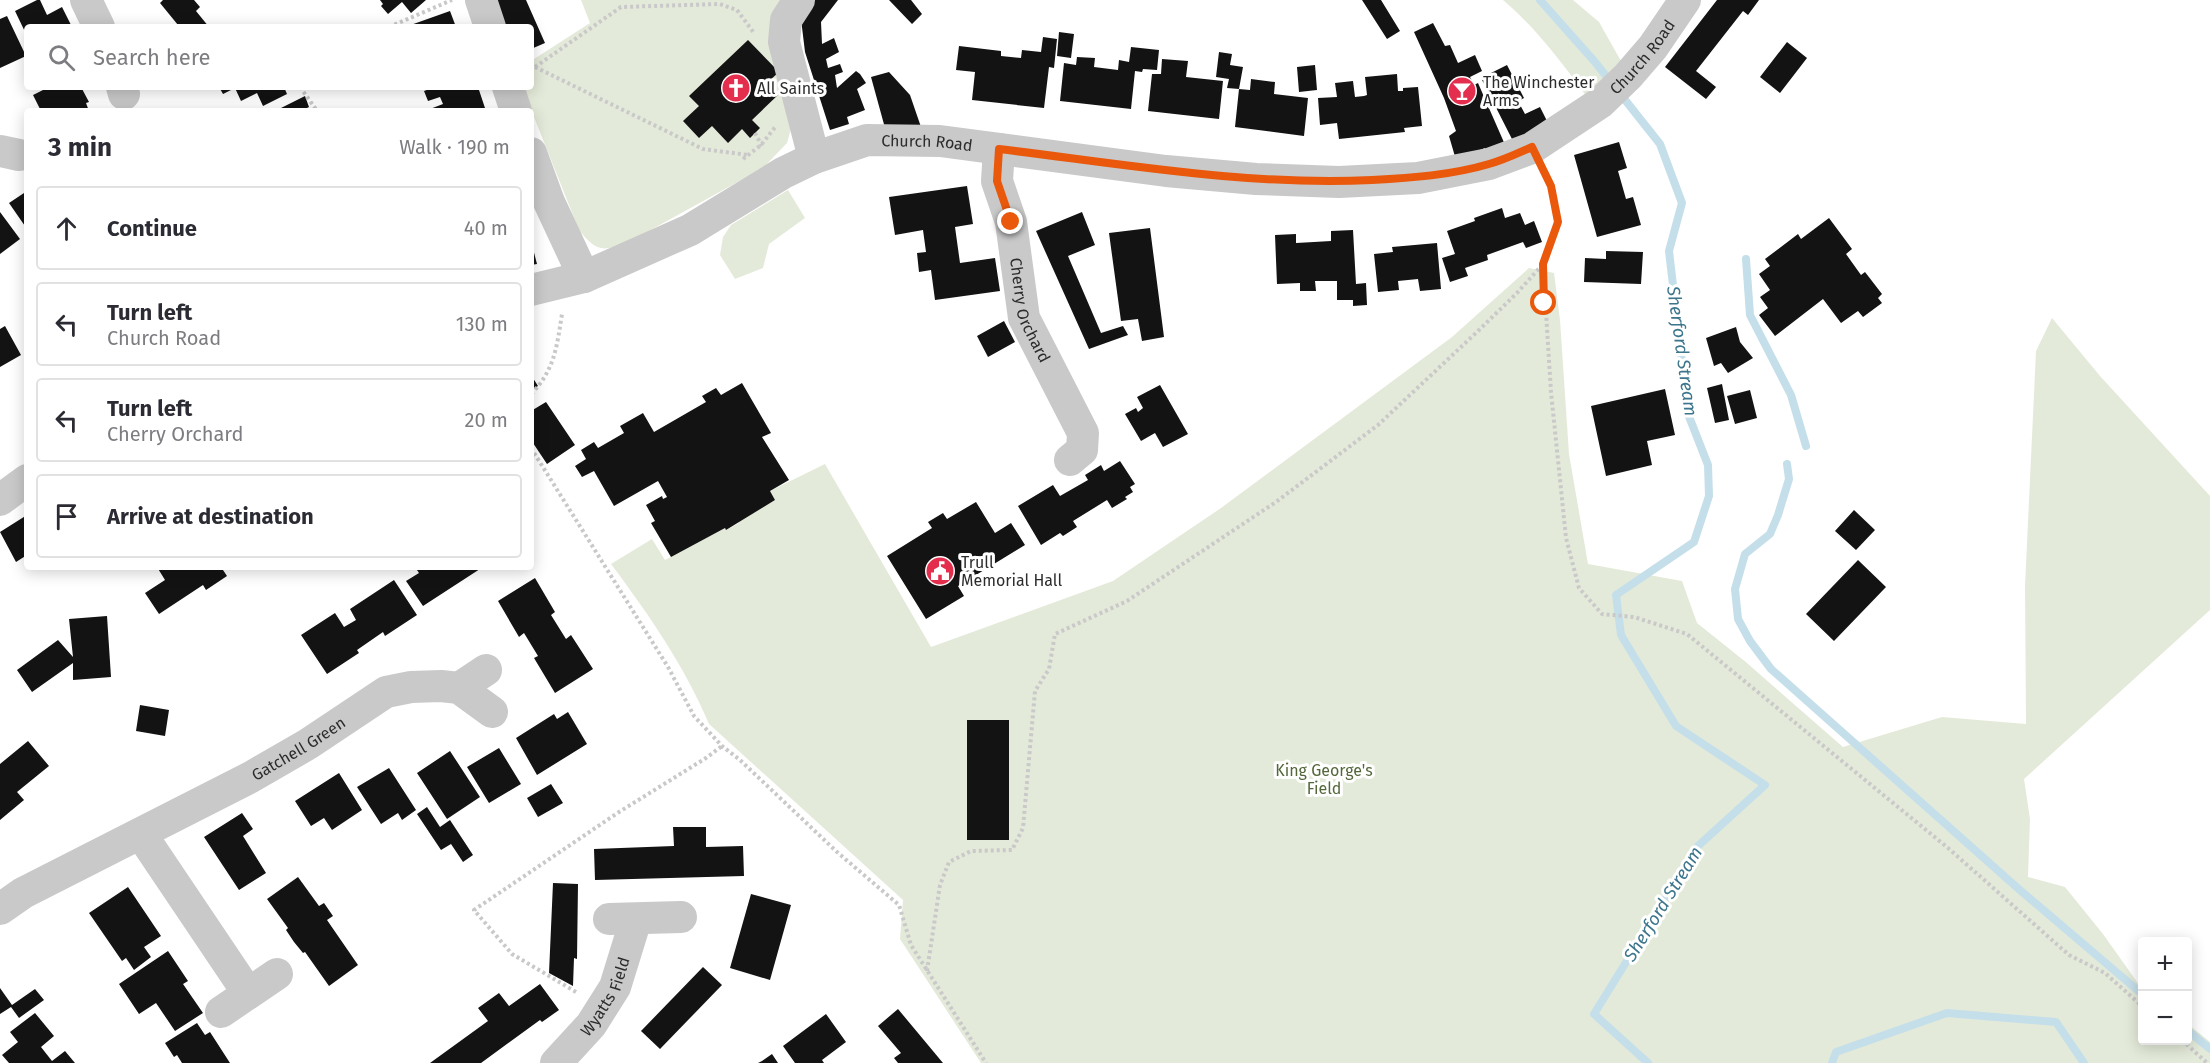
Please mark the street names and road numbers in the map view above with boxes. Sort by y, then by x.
street label: Church Road [1606,16,1678,98]
street label: Church Road [881,131,974,155]
street label: Cherry Orchard [1006,256,1055,365]
street label: Gatchell Green [248,712,349,784]
street label: Wyatts Field [576,954,633,1040]

